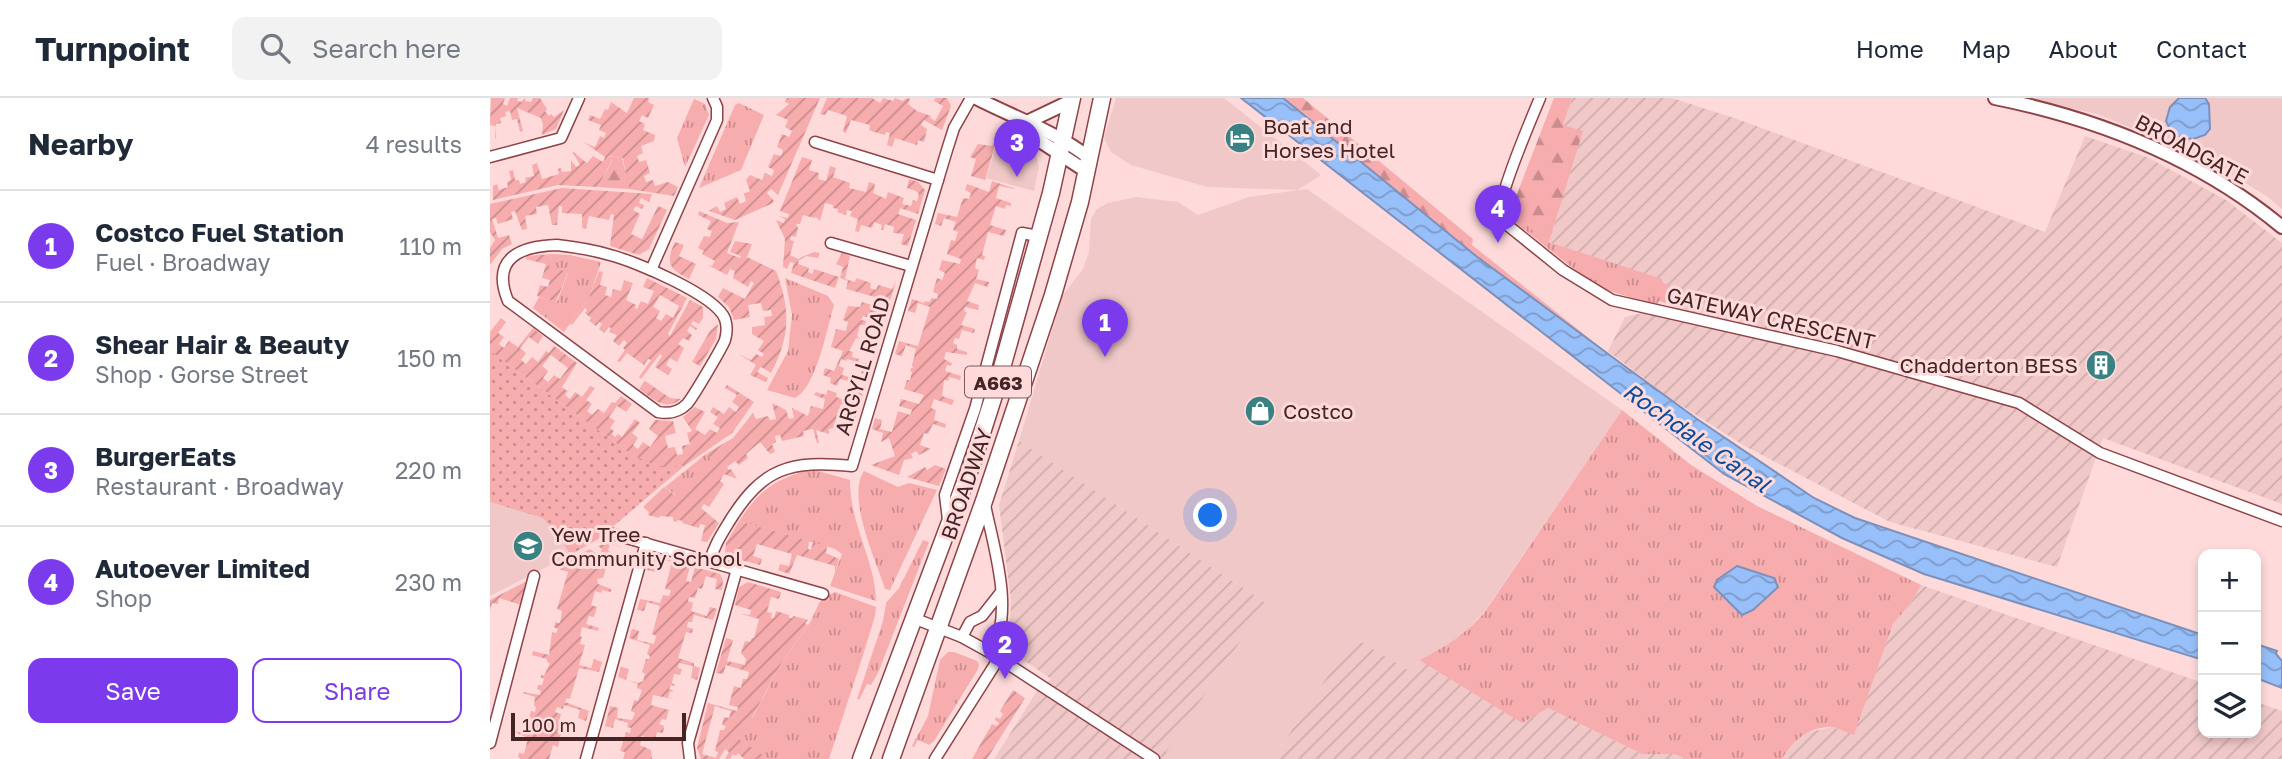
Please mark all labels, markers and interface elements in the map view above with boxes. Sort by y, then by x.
search box [232,17,722,80]
text: Turnpoint [35,29,190,68]
icon: search [256,29,294,67]
text: Search here [312,33,461,64]
text: Home [1856,34,1924,63]
text: Map [1962,34,2011,63]
text: About [2049,34,2118,63]
text: Contact [2156,34,2247,63]
street label: BROADGATE [2131,108,2253,190]
place label: Boat and Horses Hotel [1263,113,1395,163]
pin: 3 [994,119,1040,177]
hotel icon: Boat and Horses Hotel [1223,121,1257,155]
text: Nearby [28,126,133,162]
text: 4 results [366,130,462,158]
pin: 4 [1475,185,1521,243]
text: Costco Fuel Station [95,217,344,248]
text: 1 [45,232,57,260]
text: 110 m [399,232,462,260]
text: Fuel · Broadway [95,248,270,276]
street label: GATEWAY CRESCENT [1664,281,1878,355]
street label: ARGYLL ROAD [829,294,895,438]
pin: 1 [1082,299,1128,357]
text: Shear Hair & Beauty [95,329,349,360]
text: 2 [44,344,58,372]
text: 150 m [397,344,462,372]
building icon: Chadderton BESS [2084,348,2118,382]
place label: Chadderton BESS [1899,352,2078,378]
text: Shop · Gorse Street [95,360,309,388]
road number: A663 [965,366,1031,398]
water label: Rochdale Canal [1618,376,1777,499]
shop icon: Costco [1243,394,1277,428]
place label: Costco [1283,398,1353,424]
street label: BROADWAY [935,424,997,543]
text: BurgerEats [95,441,236,472]
text: 3 [44,456,58,484]
text: 220 m [395,456,462,484]
text: Restaurant · Broadway [95,472,344,500]
your location [1193,498,1227,532]
place label: Yew Tree Community School [551,521,742,571]
school or university icon: Yew Tree Community School [511,529,545,563]
map controls [2198,549,2261,738]
button: + [2198,549,2261,612]
text: Autoever Limited [95,553,310,584]
text: 4 [44,568,58,596]
text: 230 m [395,568,462,596]
text: Shop [95,584,152,612]
button: − [2198,612,2261,675]
pin: 2 [982,621,1028,679]
button: Save [28,658,238,723]
button: Share [252,658,462,723]
button: layers [2198,675,2261,738]
scale bar [511,710,686,742]
text: 100 m [522,713,576,736]

